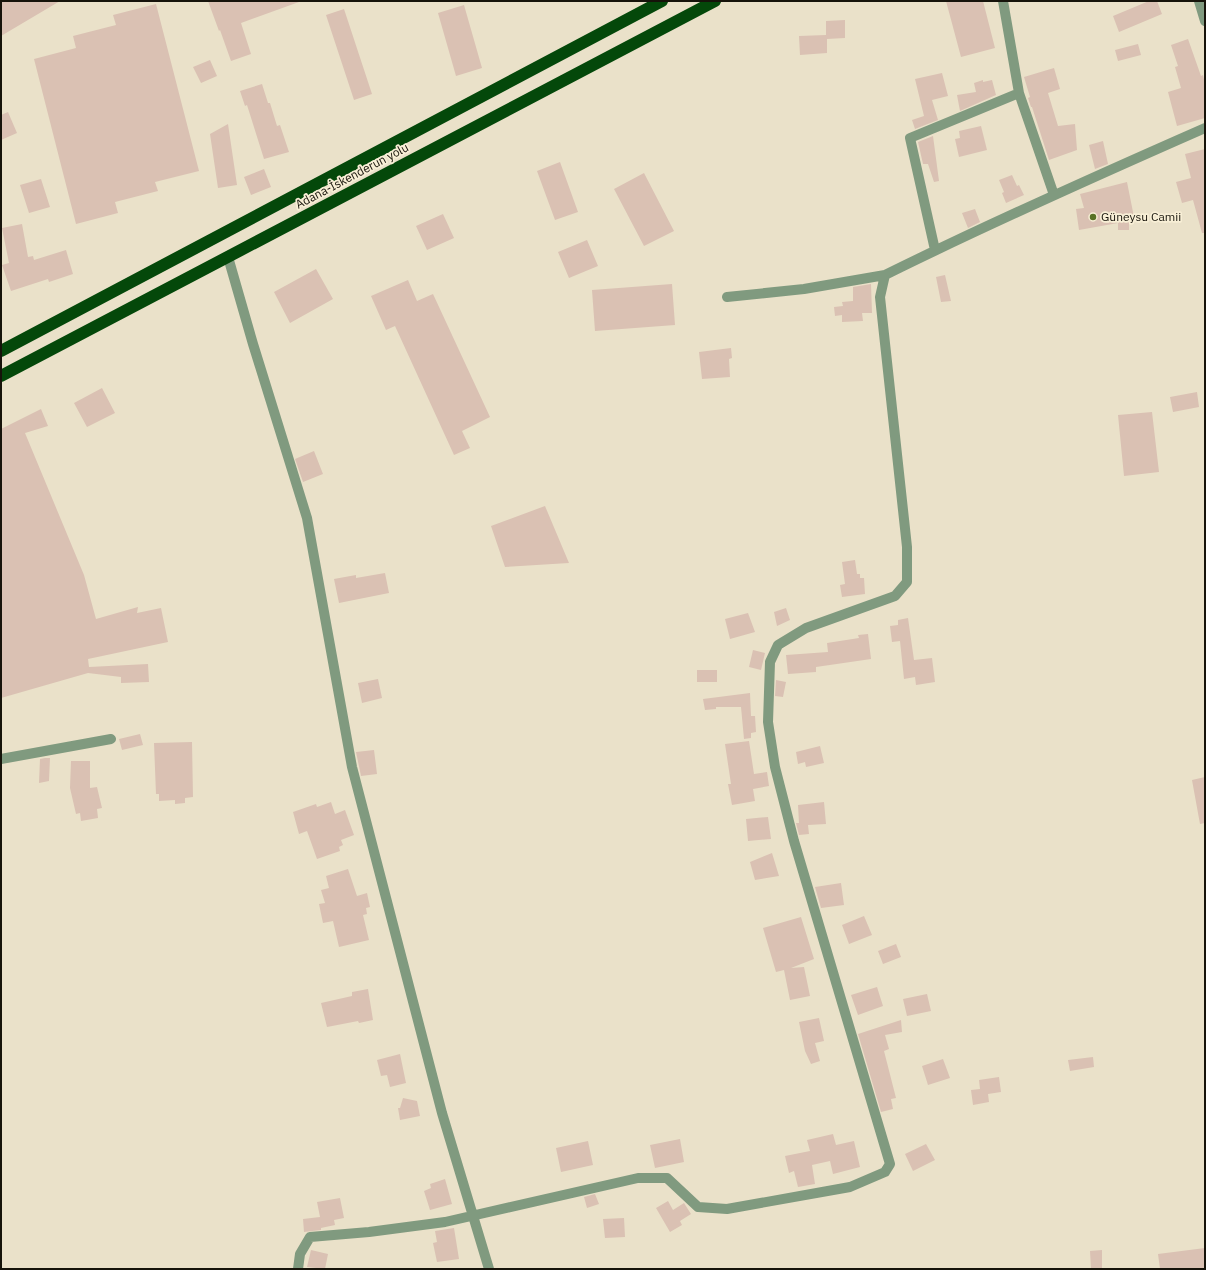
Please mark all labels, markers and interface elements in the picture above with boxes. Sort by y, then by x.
street label: Adana-İskenderun yolu [293,139,411,212]
place label: Güneysu Camii [1101,209,1181,224]
marker: Güneysu Camii [1088,212,1098,222]

